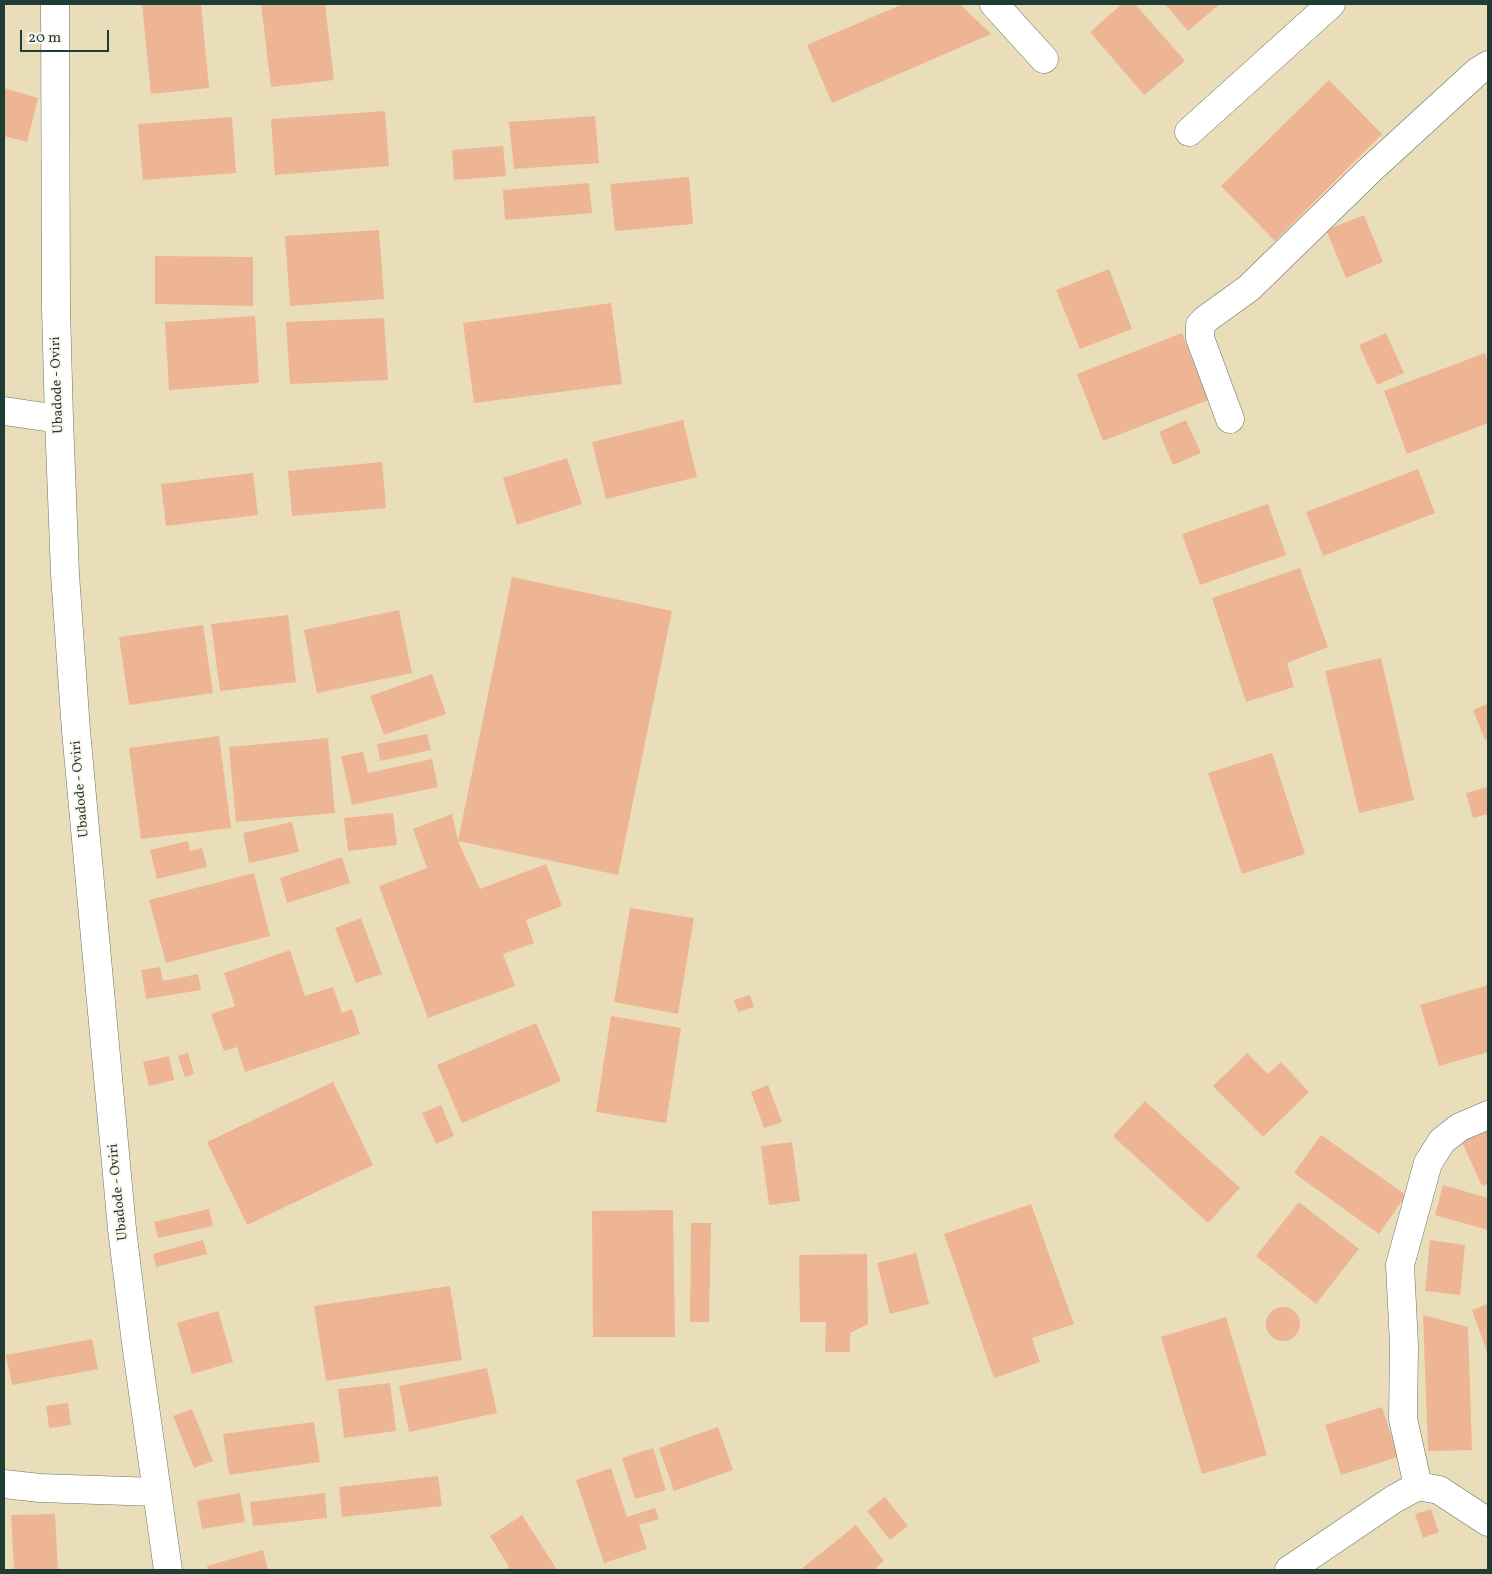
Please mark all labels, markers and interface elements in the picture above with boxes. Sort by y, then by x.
scale bar [22,20,111,52]
text: 20 m [28,28,61,49]
street label: Ubadode - Oviri [48,336,68,434]
street label: Ubadode - Oviri [68,740,94,838]
street label: Ubadode - Oviri [106,1143,132,1241]

